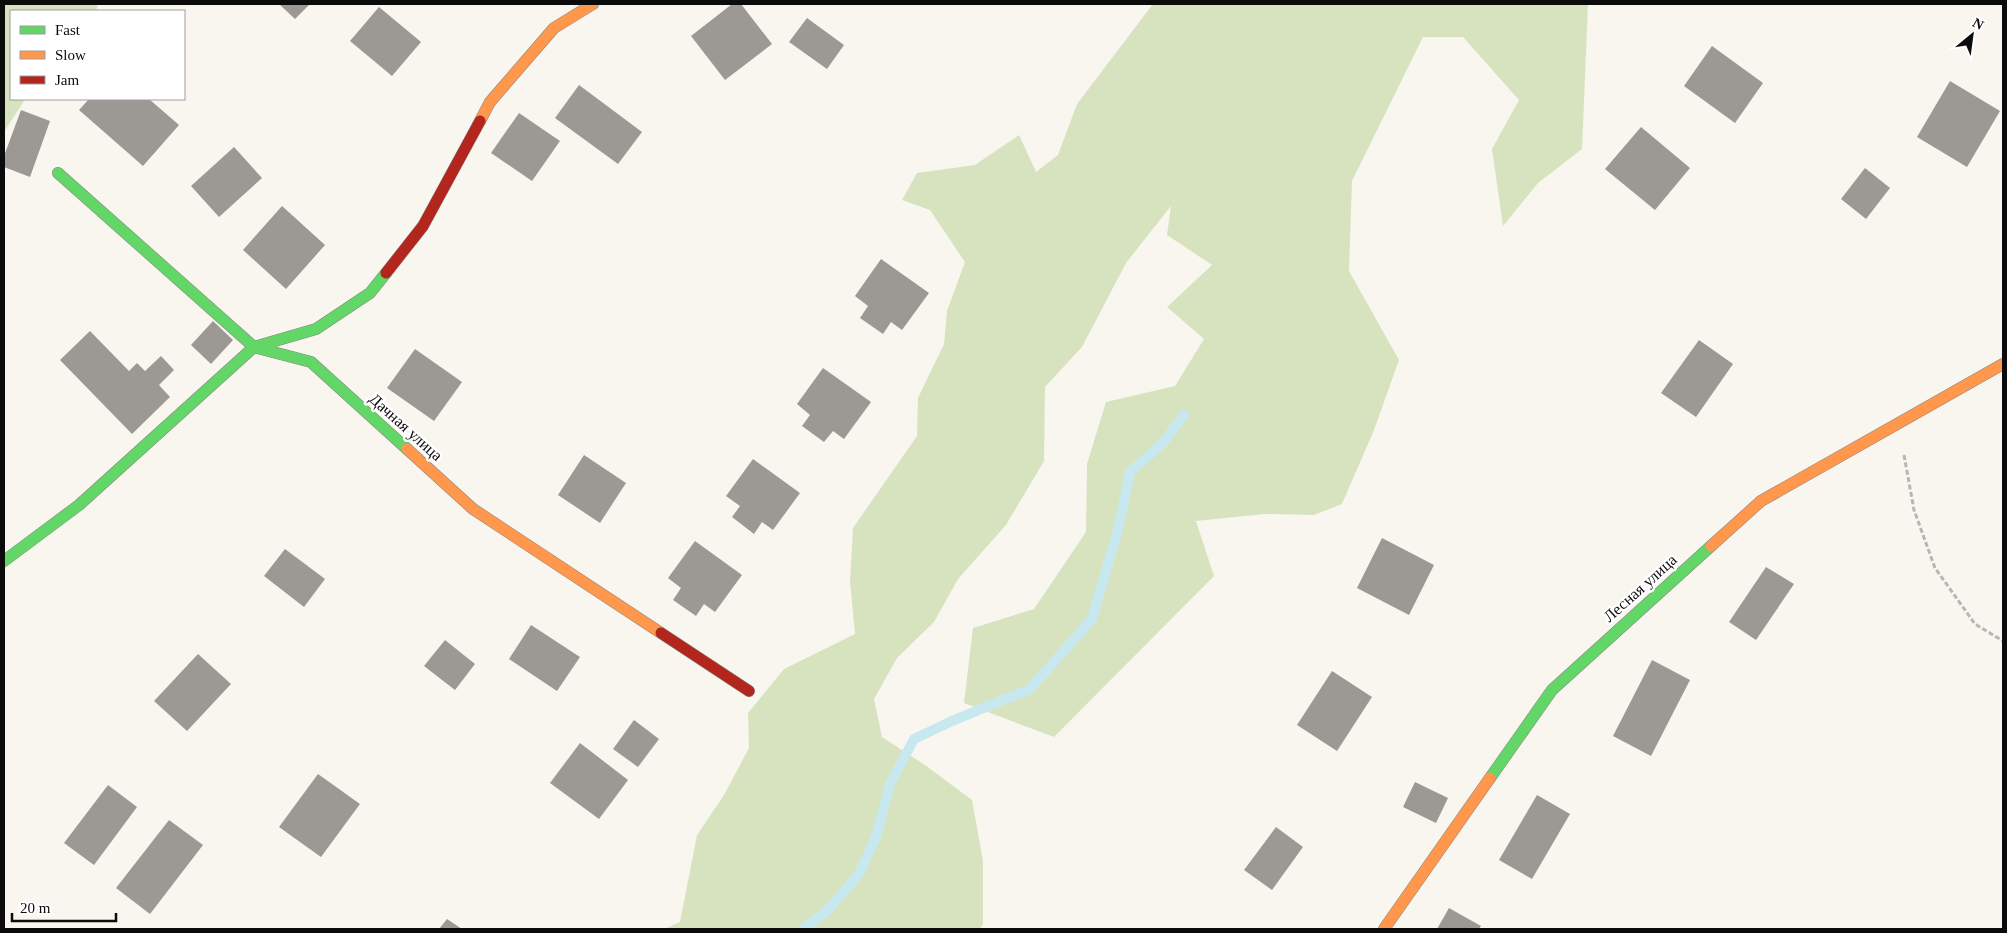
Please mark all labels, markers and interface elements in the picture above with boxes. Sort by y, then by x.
legend [10,10,185,100]
north arrow [1947,10,1997,60]
text: N [1970,15,1986,33]
text: Fast [55,22,81,38]
text: Slow [55,47,86,63]
text: Jam [55,72,79,88]
street label: Дачная улица [365,390,446,465]
street label: Лесная улица [1600,551,1680,626]
scale bar [12,890,116,922]
text: 20 m [20,900,51,916]

